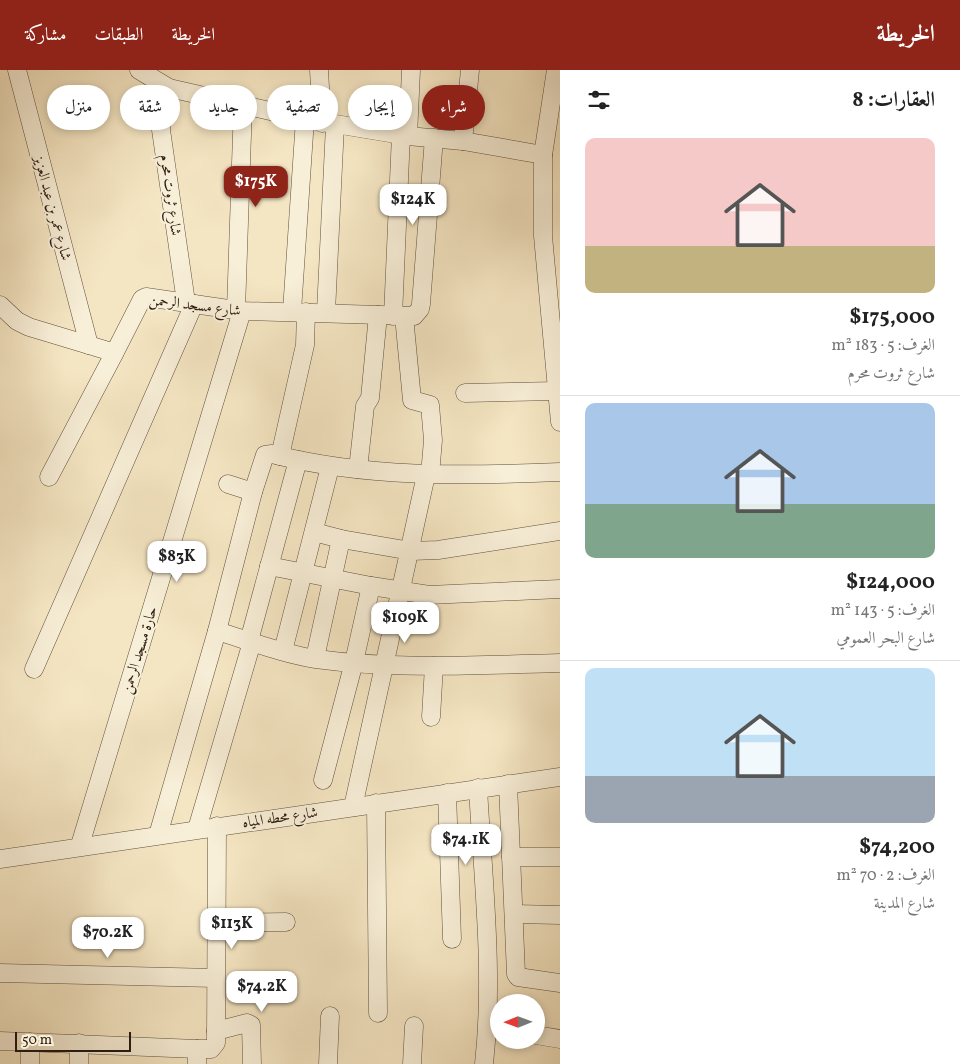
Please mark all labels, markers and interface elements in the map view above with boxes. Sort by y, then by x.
text: الخريطة [877,18,935,52]
text: مشاركة [25,23,66,48]
text: الطبقات [94,23,143,48]
text: الخريطة [171,23,215,48]
chip: منزل [47,85,110,130]
chip: شقة [120,85,180,130]
chip: جديد [190,85,257,130]
chip: تصفية [267,85,338,130]
chip: إيجار [348,85,412,130]
chip: شراء [422,85,485,130]
icon: filters [585,86,613,114]
text: العقارات: 8 [852,86,935,115]
street label: شارع عمر بن عبد العزيز [26,152,76,263]
street label: شارع ثروت محرم [152,153,186,237]
pin: $175K [221,166,291,208]
icon: home [715,170,805,260]
text: $175K [235,171,277,193]
pin: $124K [378,184,448,226]
text: $124K [391,189,435,211]
street label: شارع مسجد الرحمن [147,290,242,324]
text: $175,000 [849,303,935,332]
text: الغرف: 5 · 183 m² [832,335,935,357]
text: شارع ثروت محرم [848,363,935,385]
icon: home [715,436,805,526]
pin: $83K [147,540,207,583]
text: $83K [158,546,196,568]
text: $124,000 [846,568,935,597]
text: الغرف: 5 · 143 m² [831,600,935,622]
pin: $109K [370,602,440,644]
street label: حارة مسجد الرحمن [117,604,164,697]
text: $109K [382,607,428,629]
text: شارع البحر العمومي [837,628,935,650]
icon: home [715,701,805,791]
street label: شارع محطه المياه [241,803,320,835]
pin: $74.1K [425,824,507,866]
text: $74.1K [442,829,490,851]
text: $74,200 [859,833,935,862]
text: الغرف: 2 · 70 m² [836,865,935,887]
text: شارع المدينة [874,893,935,915]
pin: $113K [197,908,267,950]
text: $113K [211,913,253,935]
pin: $70.2K [67,916,149,959]
text: $70.2K [83,922,133,944]
pin: $74.2K [221,970,303,1013]
text: $74.2K [237,976,287,998]
north arrow [490,994,545,1049]
map controls [490,994,545,1049]
scale bar [15,1029,131,1052]
text: 50 m [22,1031,52,1050]

